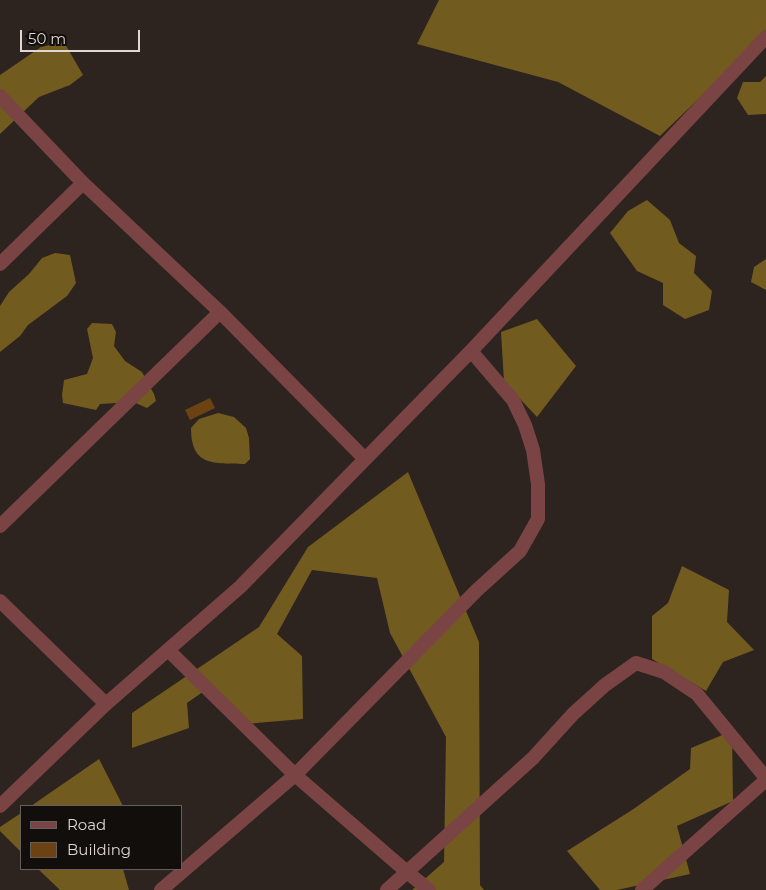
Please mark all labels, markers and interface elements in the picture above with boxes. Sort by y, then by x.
scale bar [22,20,142,52]
text: 50 m [28,29,66,48]
legend [20,805,182,870]
text: Road [67,815,106,834]
text: Building [67,840,131,859]

